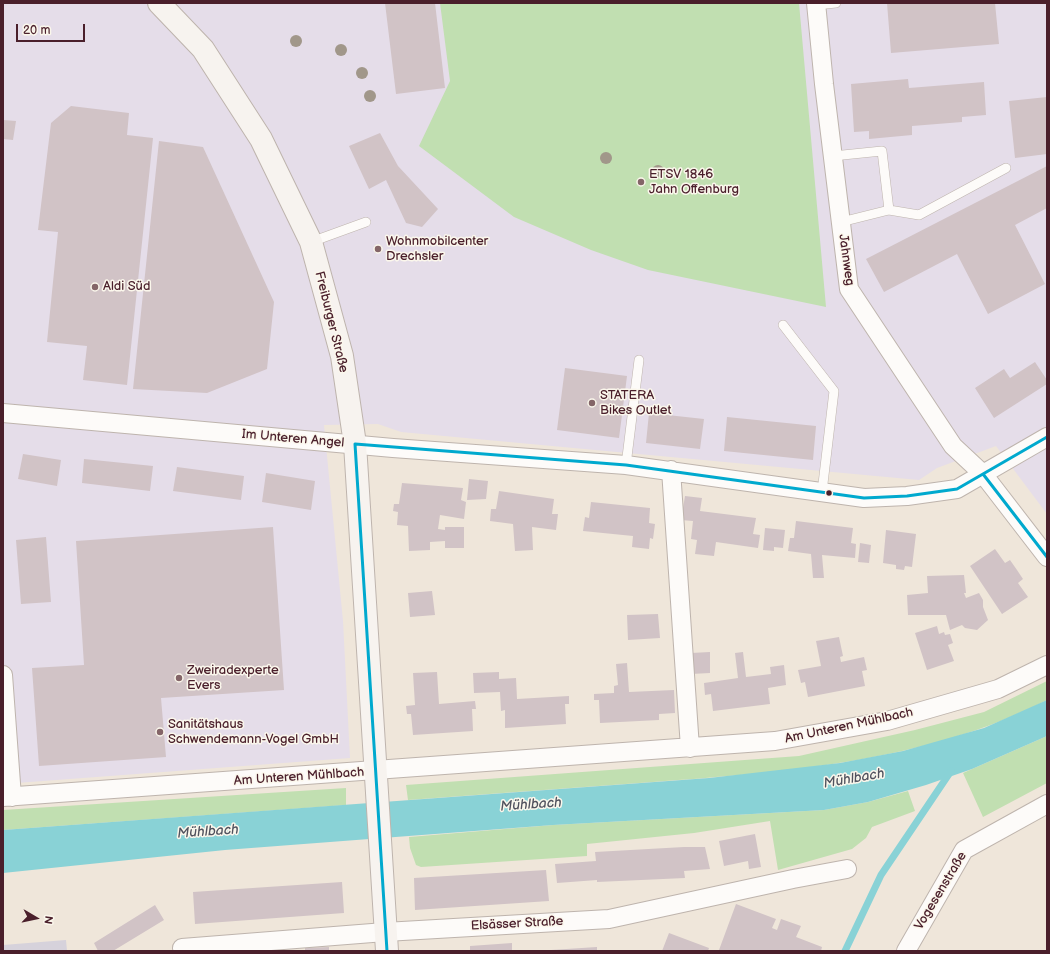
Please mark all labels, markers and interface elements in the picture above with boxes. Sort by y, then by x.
scale bar [18,16,87,42]
text: 20 m [23,23,50,38]
place label: ETSV 1846 Jahn Offenburg [649,167,739,198]
marker: ETSV 1846 Jahn Offenburg [636,177,646,187]
street label: Jahnweg [835,233,857,287]
place label: Wohnmobilcenter Drechsler [386,234,488,265]
marker: Wohnmobilcenter Drechsler [373,244,383,254]
street label: Freiburger Straße [311,270,351,374]
place label: Aldi Süd [103,279,150,295]
marker: Aldi Süd [90,282,100,292]
place label: STATERA Bikes Outlet [600,388,671,419]
marker: STATERA Bikes Outlet [587,398,597,408]
street label: Im Unteren Angel [241,427,345,451]
unlabelled marker [824,488,834,498]
place label: Zweiradexperte Evers [187,663,279,694]
marker: Zweiradexperte Evers [174,673,184,683]
street label: Am Unteren Mühlbach [783,705,915,747]
place label: Sanitätshaus Schwendemann-Vogel GmbH [168,717,339,748]
marker: Sanitätshaus Schwendemann-Vogel GmbH [155,727,165,737]
street label: Am Unteren Mühlbach [233,765,365,789]
water label: Mühlbach [822,765,886,793]
water label: Mühlbach [500,794,562,816]
water label: Mühlbach [177,821,239,843]
street label: Vogesenstraße [912,849,970,933]
north arrow [16,898,56,938]
street label: Elsässer Straße [470,914,564,934]
text: N [41,915,55,925]

